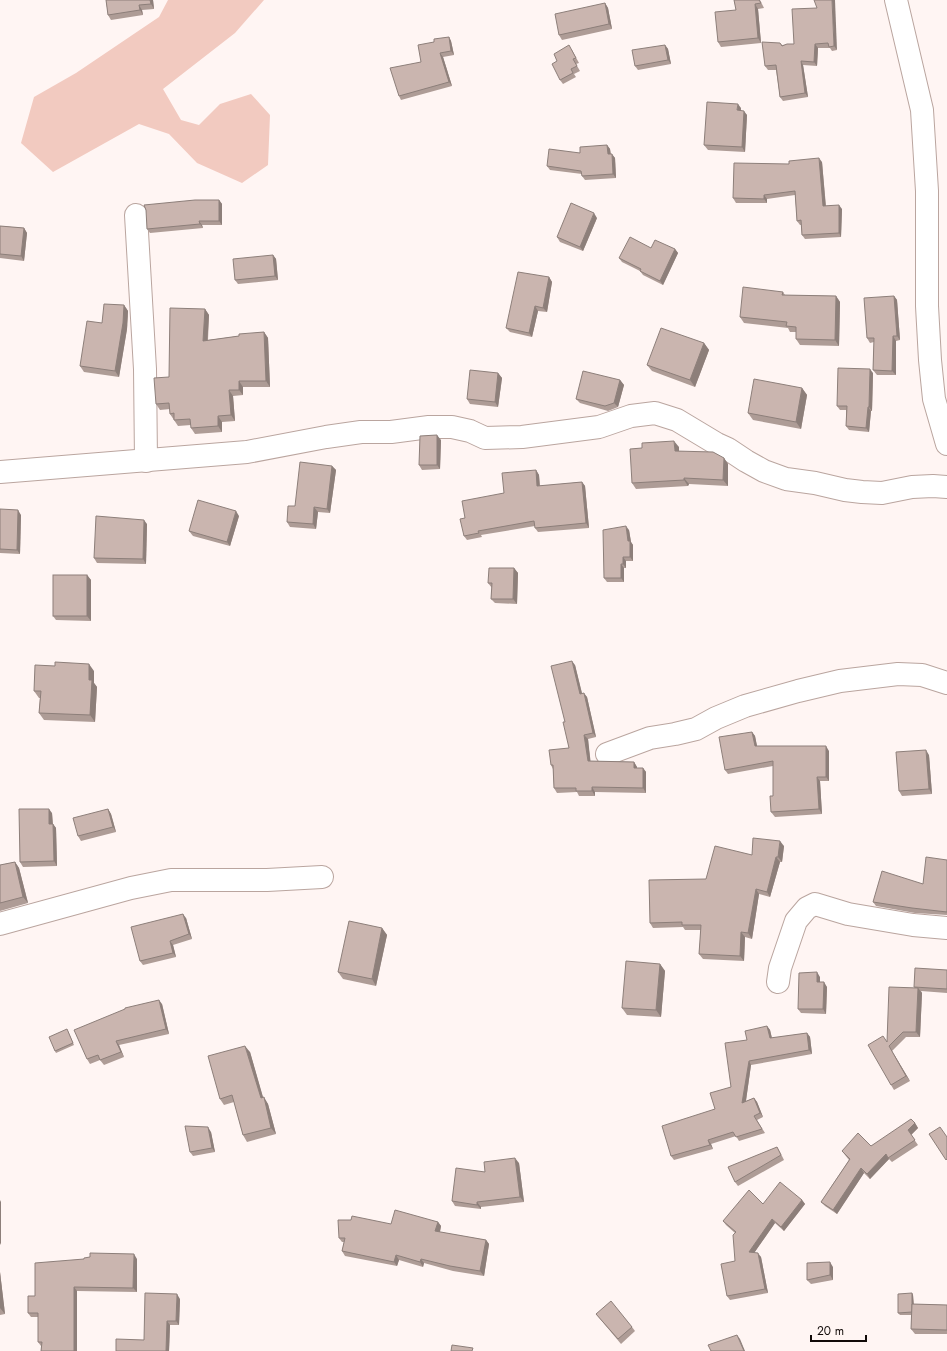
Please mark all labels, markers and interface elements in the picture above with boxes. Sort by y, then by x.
scale bar [811,1317,866,1343]
text: 20 m [817,1322,844,1340]

